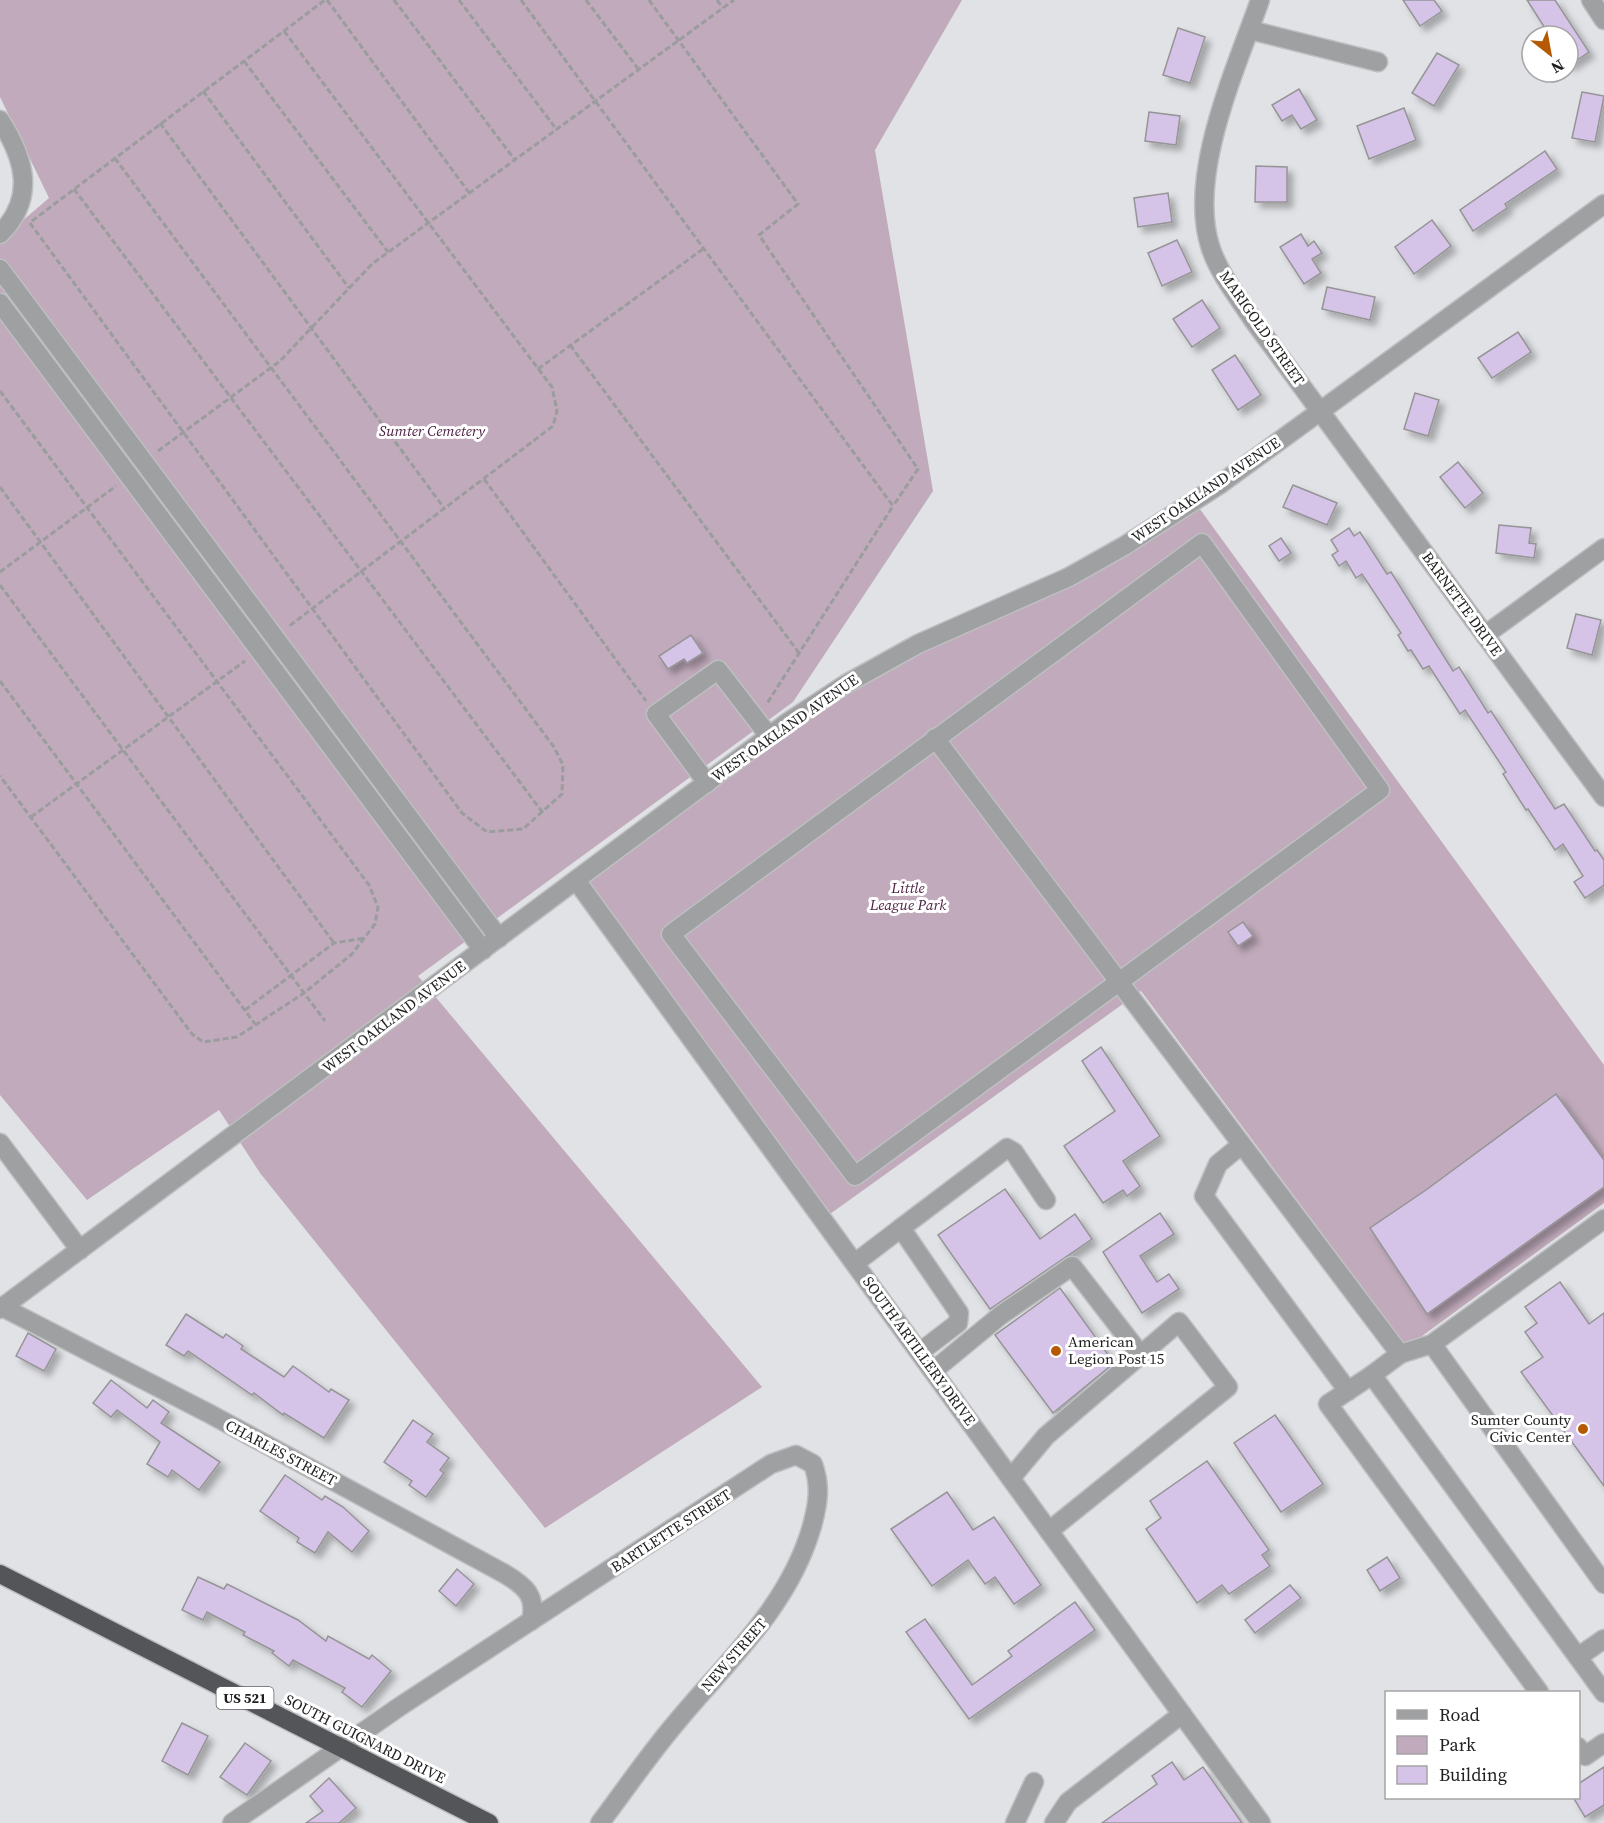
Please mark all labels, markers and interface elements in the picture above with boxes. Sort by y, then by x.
north arrow [1520,24,1580,84]
text: N [1547,54,1568,79]
street label: MARIGOLD STREET [1215,266,1310,389]
park label: Sumter Cemetery [379,420,486,441]
street label: WEST OAKLAND AVENUE [1127,432,1284,547]
street label: BARNETTE DRIVE [1417,547,1507,660]
street label: WEST OAKLAND AVENUE [707,669,862,786]
park label: Little League Park [869,877,947,915]
street label: WEST OAKLAND AVENUE [318,956,470,1078]
street label: SOUTH ARTILLERY DRIVE [858,1272,981,1429]
place label: American Legion Post 15 [1068,1331,1164,1369]
marker: American Legion Post 15 [1049,1344,1063,1358]
place label: Sumter County Civic Center [1471,1409,1572,1447]
street label: CHARLES STREET [222,1414,341,1491]
marker: Sumter County Civic Center [1576,1422,1590,1436]
street label: BARTLETTE STREET [607,1484,735,1577]
street label: NEW STREET [696,1614,771,1696]
road number: US 521 [216,1687,274,1709]
street label: SOUTH GUIGNARD DRIVE [281,1689,449,1788]
legend [1385,1691,1580,1799]
text: Road [1439,1702,1480,1727]
text: Park [1439,1732,1476,1757]
text: Building [1439,1762,1507,1787]

